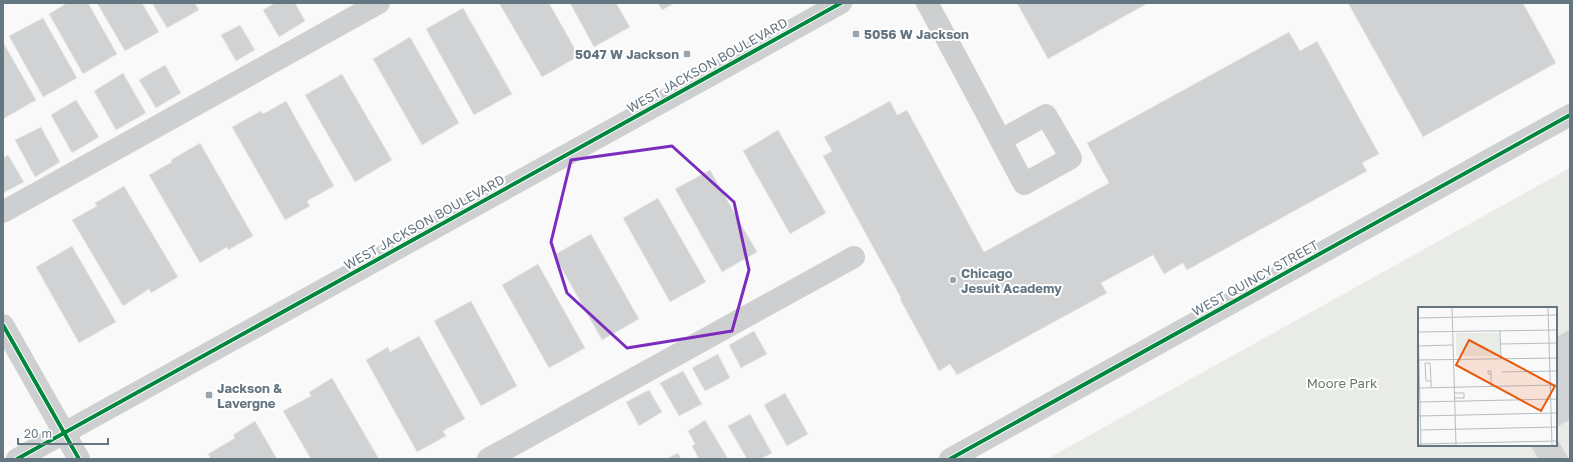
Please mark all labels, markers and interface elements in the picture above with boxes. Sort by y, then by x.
street label: WEST JACKSON BOULEVARD [624,14,790,116]
place label: 5056 W Jackson [864,26,969,42]
marker: 5056 W Jackson [851,29,861,39]
place label: 5047 W Jackson [575,46,679,62]
marker: 5047 W Jackson [682,49,692,59]
street label: WEST JACKSON BOULEVARD [341,171,507,273]
street label: WEST QUINCY STREET [1189,237,1321,319]
place label: Chicago Jesuit Academy [961,265,1062,296]
marker: Chicago Jesuit Academy [948,275,958,285]
inset map [1418,307,1557,446]
park label: Moore Park [1307,375,1378,391]
place label: Jackson & Lavergne [217,380,283,411]
marker: Jackson & Lavergne [204,390,214,400]
scale bar [18,420,108,446]
text: 20 m [24,426,52,441]

